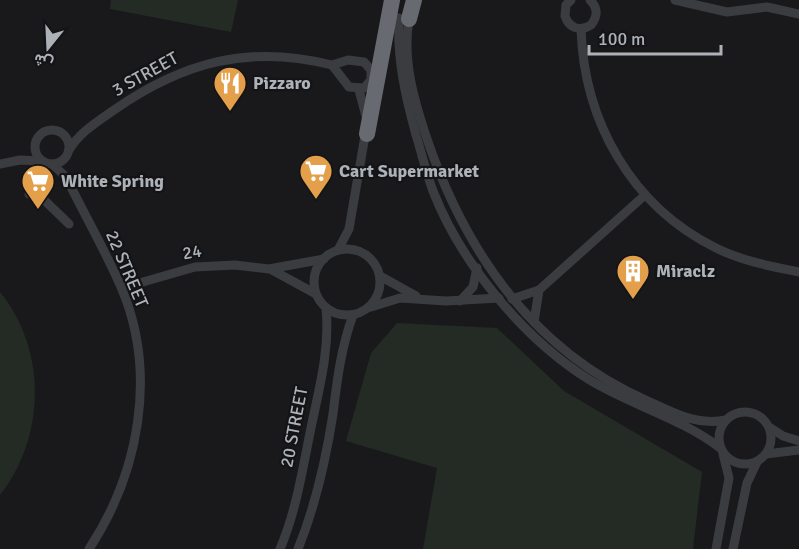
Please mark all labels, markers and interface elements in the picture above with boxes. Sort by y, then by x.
north arrow [18,18,78,78]
scale bar [589,18,721,56]
text: 100 m [598,28,645,50]
street label: 3 STREET [108,47,182,101]
text: ش [31,49,56,74]
restaurant icon: Pizzaro [212,65,248,112]
place label: Pizzaro [253,72,311,94]
supermarket icon: Cart Supermarket [298,153,334,200]
place label: Cart Supermarket [339,160,479,182]
supermarket icon: White Spring [20,163,56,210]
place label: White Spring [61,170,164,192]
street label: 22 STREET [101,227,153,311]
street label: 24 [181,239,204,265]
building icon: Miraclz [615,253,651,300]
place label: Miraclz [656,260,715,282]
street label: 20 STREET [275,385,313,469]

